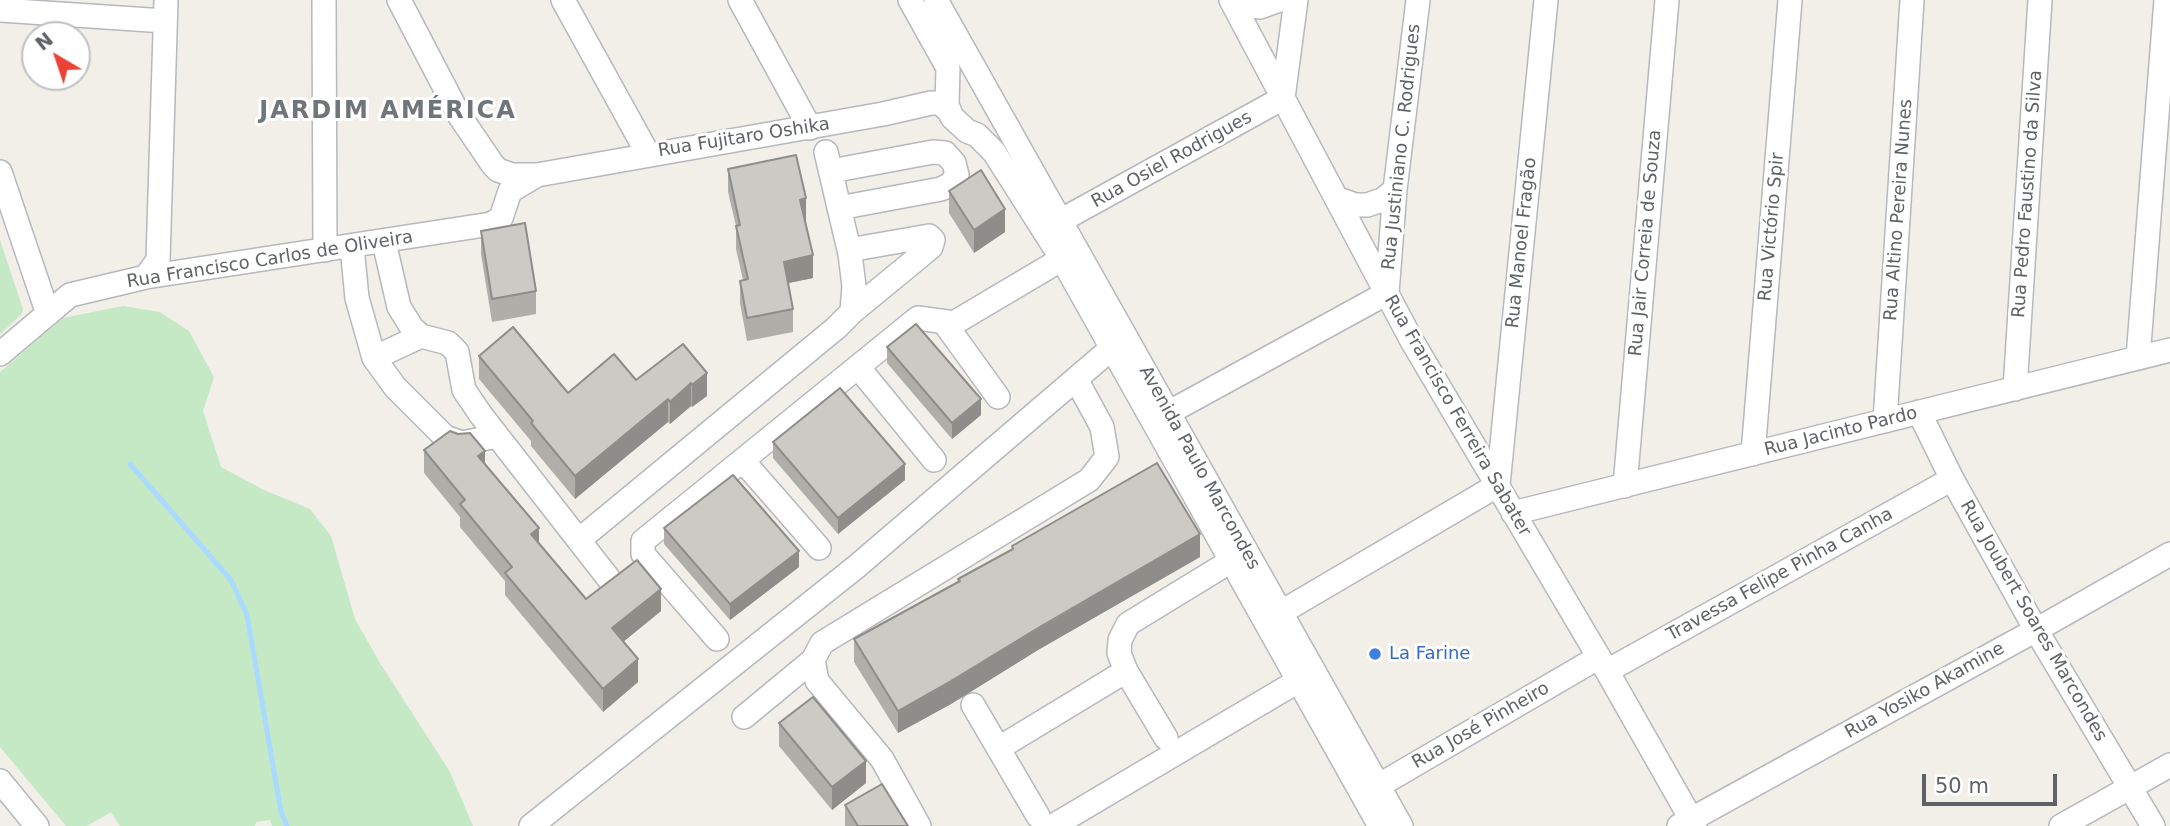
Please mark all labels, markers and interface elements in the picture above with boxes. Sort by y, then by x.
north arrow [21,21,91,91]
street label: Rua Justiniano C. Rodrigues [1378,23,1426,271]
text: N [31,28,57,55]
street label: Rua Pedro Faustino da Silva [2009,69,2047,319]
district label: JARDIM AMÉRICA [261,98,515,126]
street label: Rua Altino Pereira Nunes [1880,98,1918,322]
street label: Rua Osiel Rodrigues [1088,107,1256,213]
street label: Rua Fujitaro Oshika [657,114,831,162]
street label: Rua Jair Correia de Souza [1625,129,1667,357]
street label: Rua Victório Spir [1755,152,1789,302]
street label: Rua Manoel Fragão [1502,157,1542,329]
street label: Rua Francisco Carlos de Oliveira [125,227,415,293]
street label: Rua Francisco Ferreira Sabater [1379,292,1535,540]
street label: Avenida Paulo Marcondes [1134,362,1264,574]
street label: Rua Jacinto Pardo [1762,403,1920,461]
street label: Rua Joubert Soares Marcondes [1955,497,2111,745]
street label: Travessa Felipe Pinha Canha [1663,504,1897,646]
street label: Rua Yosiko Akamine [1842,638,2008,744]
place label: La Farine [1389,643,1470,665]
marker: La Farine [1367,646,1383,662]
street label: Rua José Pinheiro [1409,678,1553,774]
scale bar [1925,760,2060,804]
text: 50 m [1935,774,1989,798]

